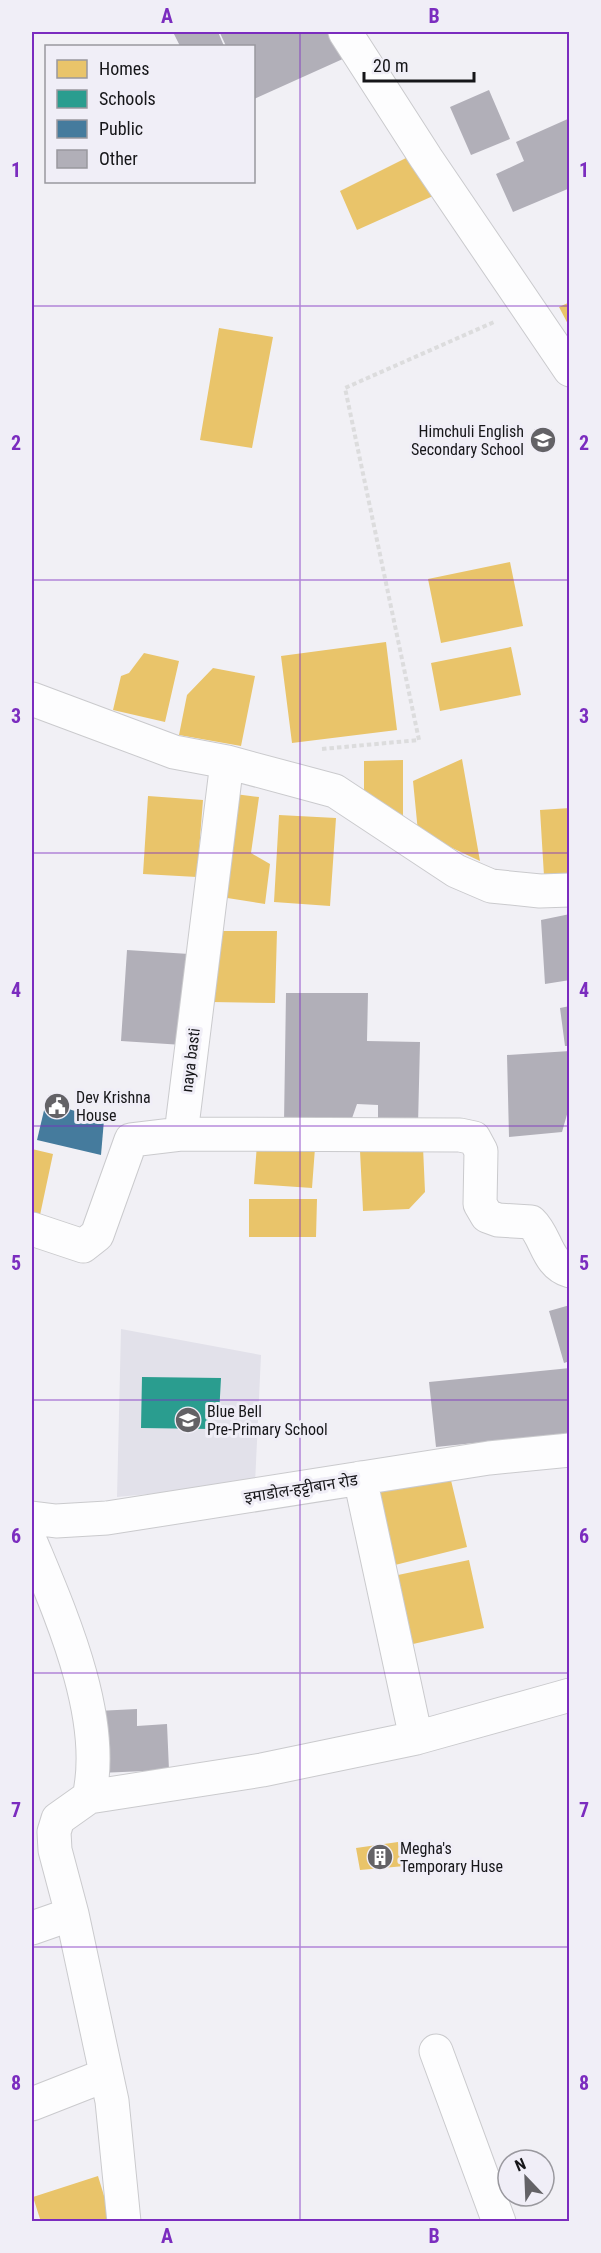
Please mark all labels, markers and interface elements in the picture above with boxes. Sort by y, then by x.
text: A [161,4,173,28]
text: B [428,4,440,28]
legend [45,45,255,183]
scale bar [364,45,474,83]
text: 20 m [373,55,408,76]
text: Homes [99,58,149,79]
text: Schools [99,88,156,109]
text: Public [99,118,143,139]
text: Other [99,148,138,169]
text: 1 [11,158,21,182]
text: 1 [579,158,589,182]
place label: Himchuli English Secondary School [411,422,524,459]
school or university icon: Himchuli English Secondary School [528,425,558,455]
text: 2 [11,431,21,455]
text: 2 [579,431,589,455]
text: 3 [11,704,21,728]
text: 3 [579,704,589,728]
text: 4 [11,978,21,1002]
text: 4 [579,978,589,1002]
street label: naya basti [177,1027,204,1093]
place label: Dev Krishna House [76,1088,151,1125]
public building icon: Dev Krishna House [42,1091,72,1121]
text: 5 [11,1251,21,1275]
text: 5 [579,1251,589,1275]
place label: Blue Bell Pre-Primary School [207,1402,328,1439]
school or university icon: Blue Bell Pre-Primary School [173,1405,203,1435]
street label: इमाडोल-हट्टीबान रोड [243,1470,360,1508]
text: 6 [11,1524,21,1548]
text: 6 [579,1524,589,1548]
text: 7 [11,1798,21,1822]
text: 7 [579,1798,589,1822]
place label: Megha's Temporary Huse [400,1839,503,1876]
building icon: Megha's Temporary Huse [365,1842,395,1872]
text: 8 [11,2071,21,2095]
text: 8 [579,2071,589,2095]
north arrow [496,2148,556,2208]
text: N [512,2154,529,2175]
text: A [161,2224,173,2248]
text: B [428,2224,440,2248]

